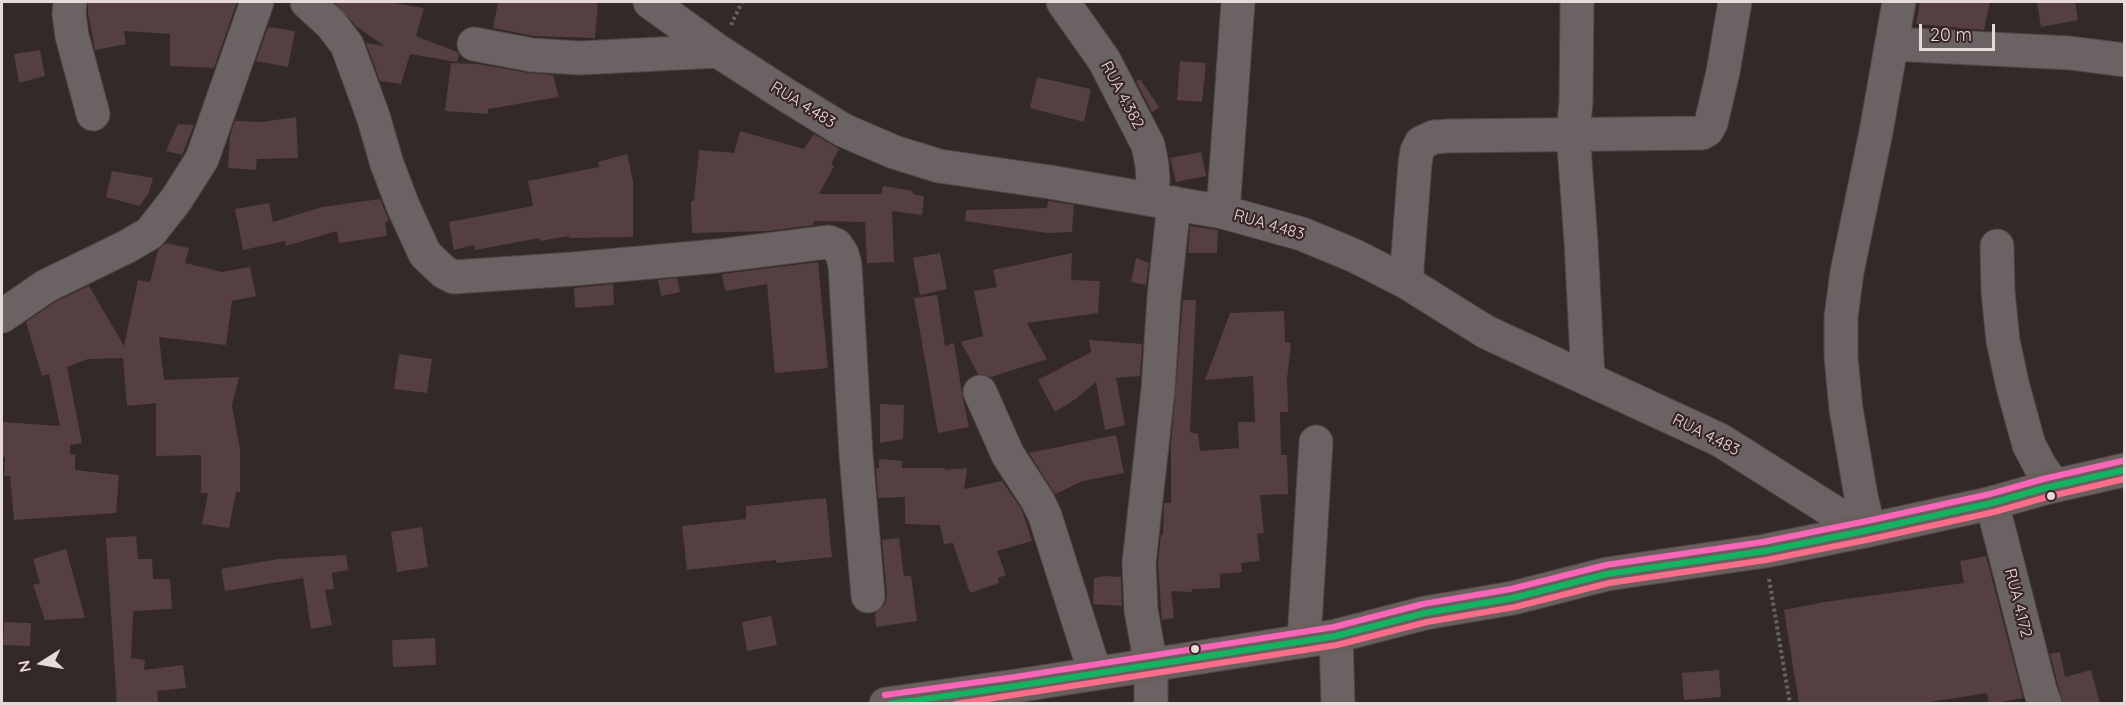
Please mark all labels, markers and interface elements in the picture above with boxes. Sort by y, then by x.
scale bar [1922,12,1998,50]
text: 20 m [1930,23,1972,46]
street label: RUA 4.382 [1096,58,1148,132]
street label: RUA 4.483 [767,78,839,132]
street label: RUA 4.483 [1231,206,1307,244]
street label: RUA 4.483 [1669,410,1743,460]
unlabelled marker [2045,490,2057,502]
street label: RUA 4.172 [2000,567,2036,639]
north arrow [12,633,72,693]
unlabelled marker [1189,643,1201,655]
text: N [13,659,35,674]

